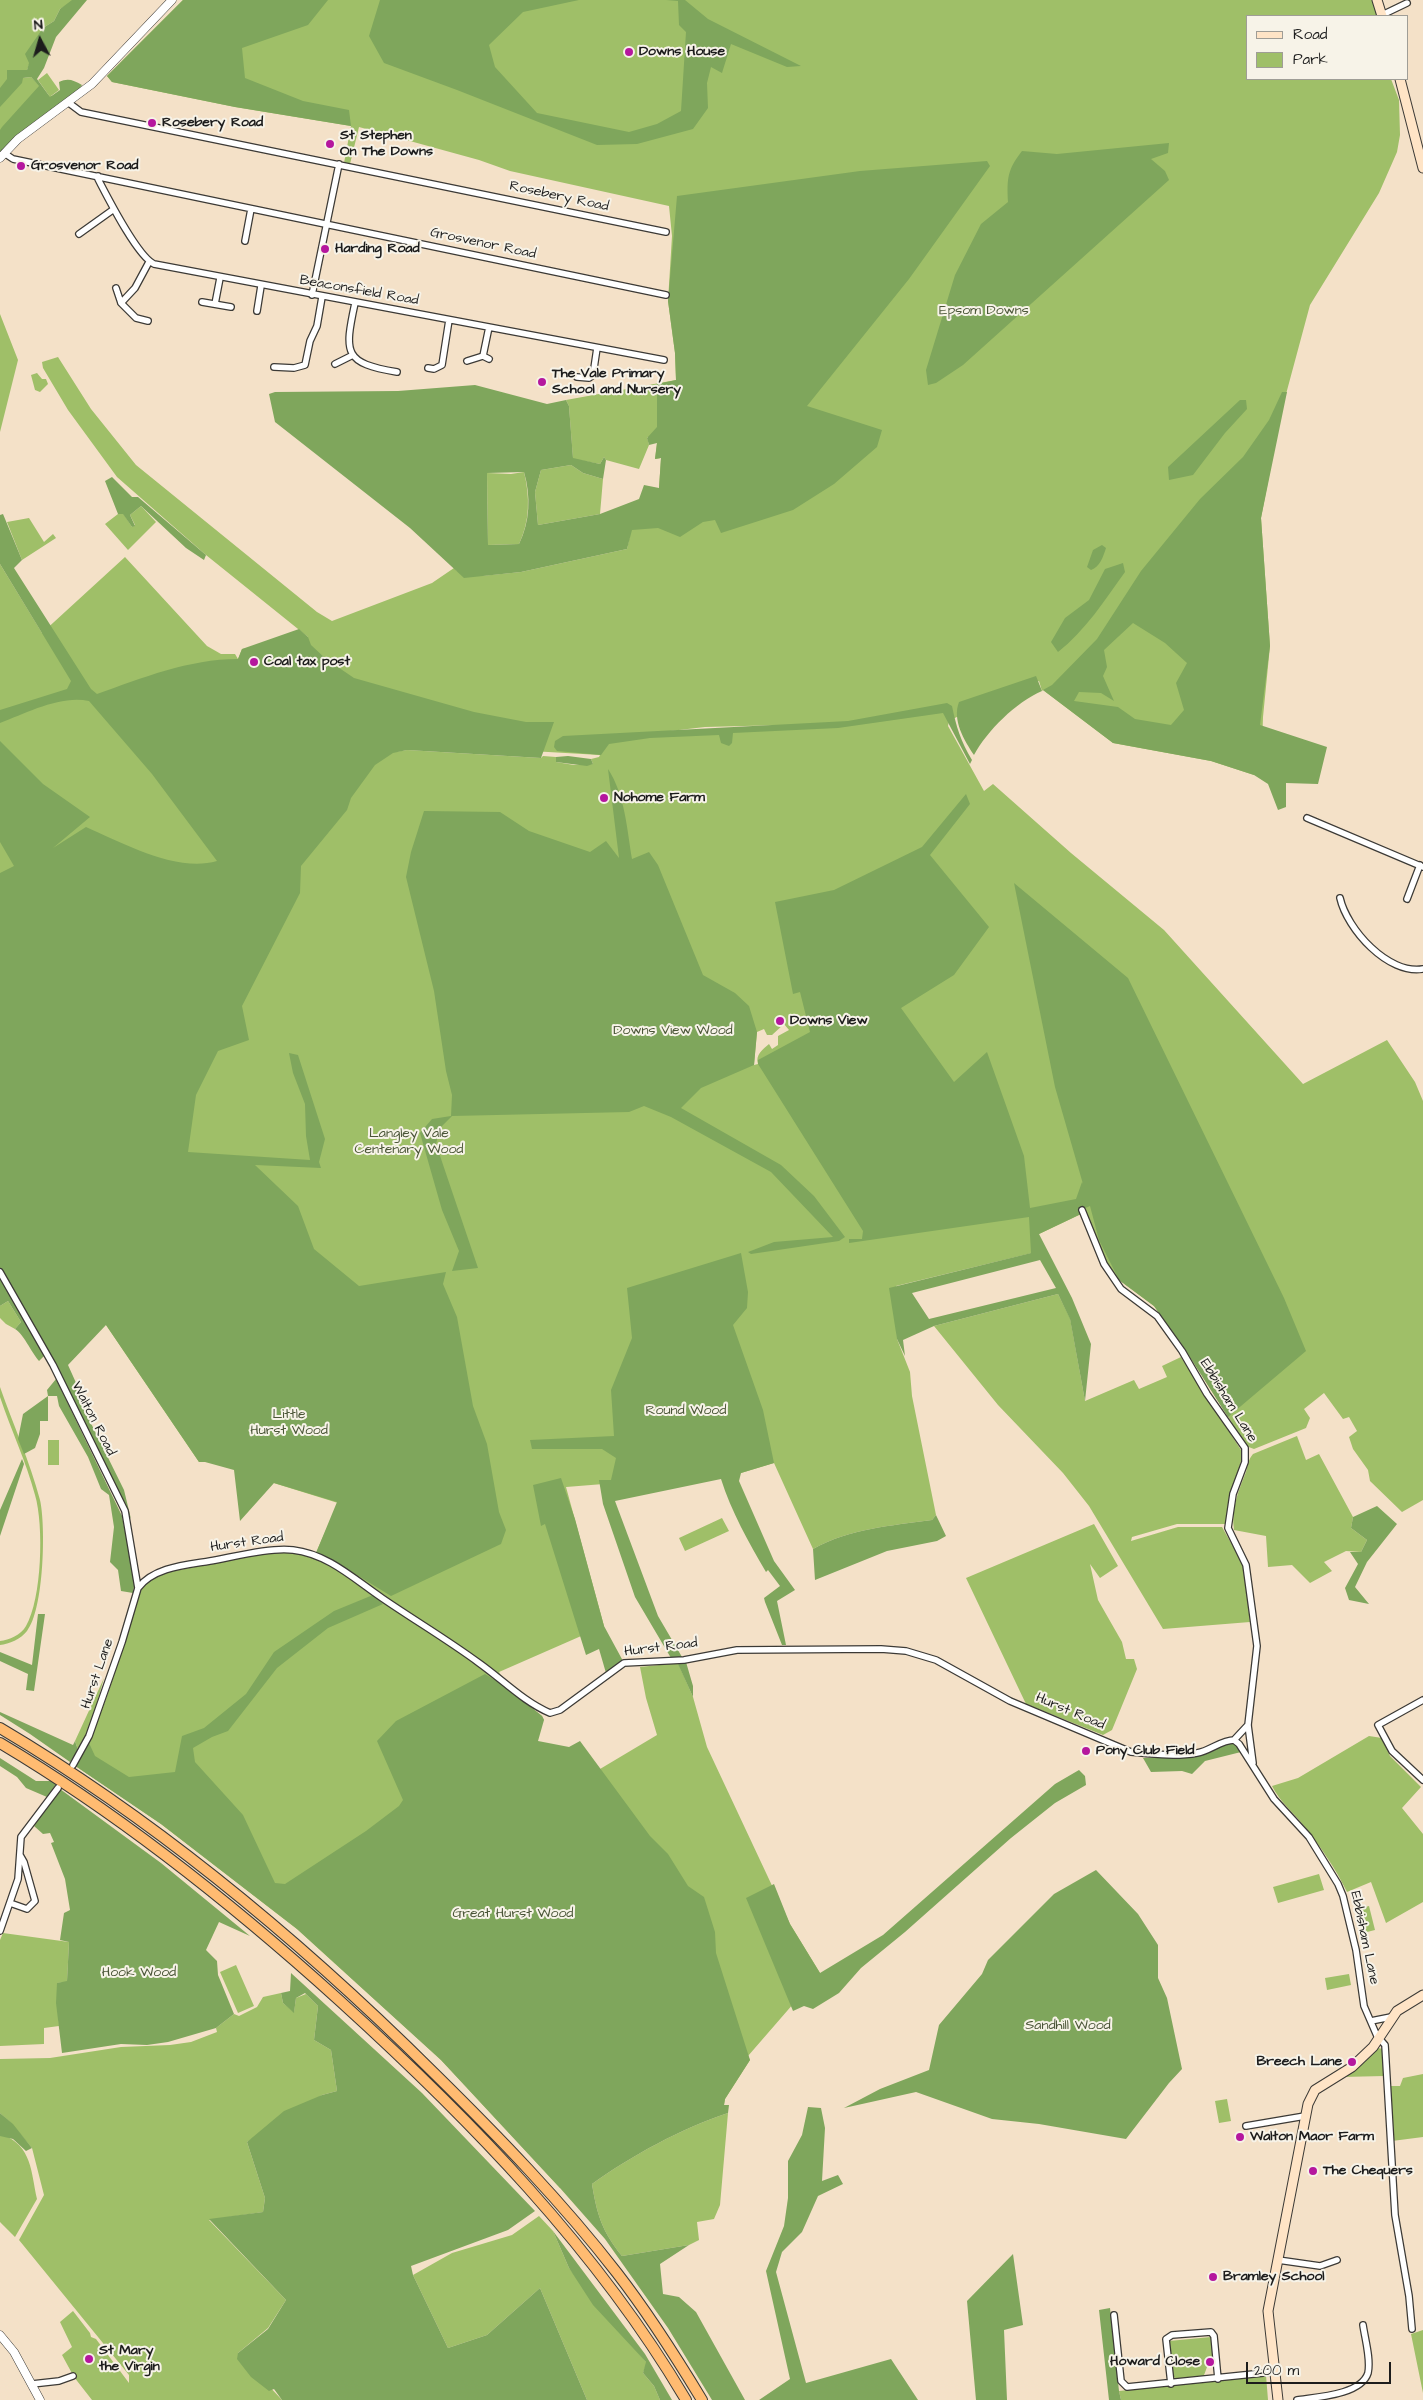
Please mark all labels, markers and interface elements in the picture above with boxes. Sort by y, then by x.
north arrow [15,15,65,65]
text: N [33,15,44,35]
legend [1246,15,1408,80]
text: Road [1293,24,1327,45]
place label: Downs House [639,44,725,60]
marker: Downs House [623,46,635,58]
text: Park [1293,49,1328,70]
place label: Rosebery Road [162,115,263,131]
marker: Rosebery Road [146,117,158,129]
place label: St Stephen On The Downs [340,128,433,160]
marker: St Stephen On The Downs [324,138,336,150]
place label: Grosvenor Road [31,158,139,174]
marker: Grosvenor Road [15,160,27,172]
street label: Rosebery Road [508,178,610,216]
street label: Grosvenor Road [429,225,537,263]
place label: Harding Road [335,241,420,257]
marker: Harding Road [319,243,331,255]
street label: Beaconsfield Road [298,272,420,310]
park label: Epsom Downs [939,303,1029,319]
place label: The Vale Primary School and Nursery [552,366,681,398]
marker: The Vale Primary School and Nursery [536,376,548,388]
place label: Coal tax post [264,654,350,670]
marker: Coal tax post [248,656,260,668]
place label: Nohome Farm [614,790,705,806]
marker: Nohome Farm [598,792,610,804]
place label: Downs View [790,1013,868,1029]
marker: Downs View [774,1015,786,1027]
park label: Downs View Wood [613,1023,733,1039]
park label: Langley Vale Centenary Wood [355,1126,463,1158]
street label: Ebbisham Lane [1196,1356,1260,1446]
street label: Walton Road [67,1379,119,1459]
park label: Round Wood [646,1403,726,1419]
park label: Little Hurst Wood [250,1407,328,1440]
street label: Hurst Road [209,1530,285,1556]
street label: Hurst Road [623,1635,699,1661]
street label: Hurst Lane [78,1637,118,1711]
street label: Hurst Road [1033,1690,1107,1734]
place label: Pony Club Field [1096,1743,1195,1759]
marker: Pony Club Field [1080,1745,1092,1757]
street label: Ebbisham Lane [1346,1890,1382,1986]
park label: Great Hurst Wood [452,1906,574,1922]
park label: Hook Wood [102,1965,176,1981]
park label: Sandhill Wood [1025,2018,1111,2034]
place label: Breech Lane [1256,2054,1342,2070]
marker: Breech Lane [1346,2056,1358,2068]
place label: Walton Maor Farm [1250,2129,1374,2145]
marker: Walton Maor Farm [1234,2131,1246,2143]
place label: The Chequers [1323,2163,1413,2179]
marker: The Chequers [1307,2165,1319,2177]
place label: Bramley School [1223,2269,1324,2285]
marker: Bramley School [1207,2271,1219,2283]
place label: St Mary the Virgin [99,2343,160,2376]
scale bar [1248,2352,1393,2384]
marker: St Mary the Virgin [83,2353,95,2365]
place label: Howard Close [1110,2354,1200,2370]
marker: Howard Close [1204,2356,1216,2368]
text: 200 m [1254,2360,1299,2381]

